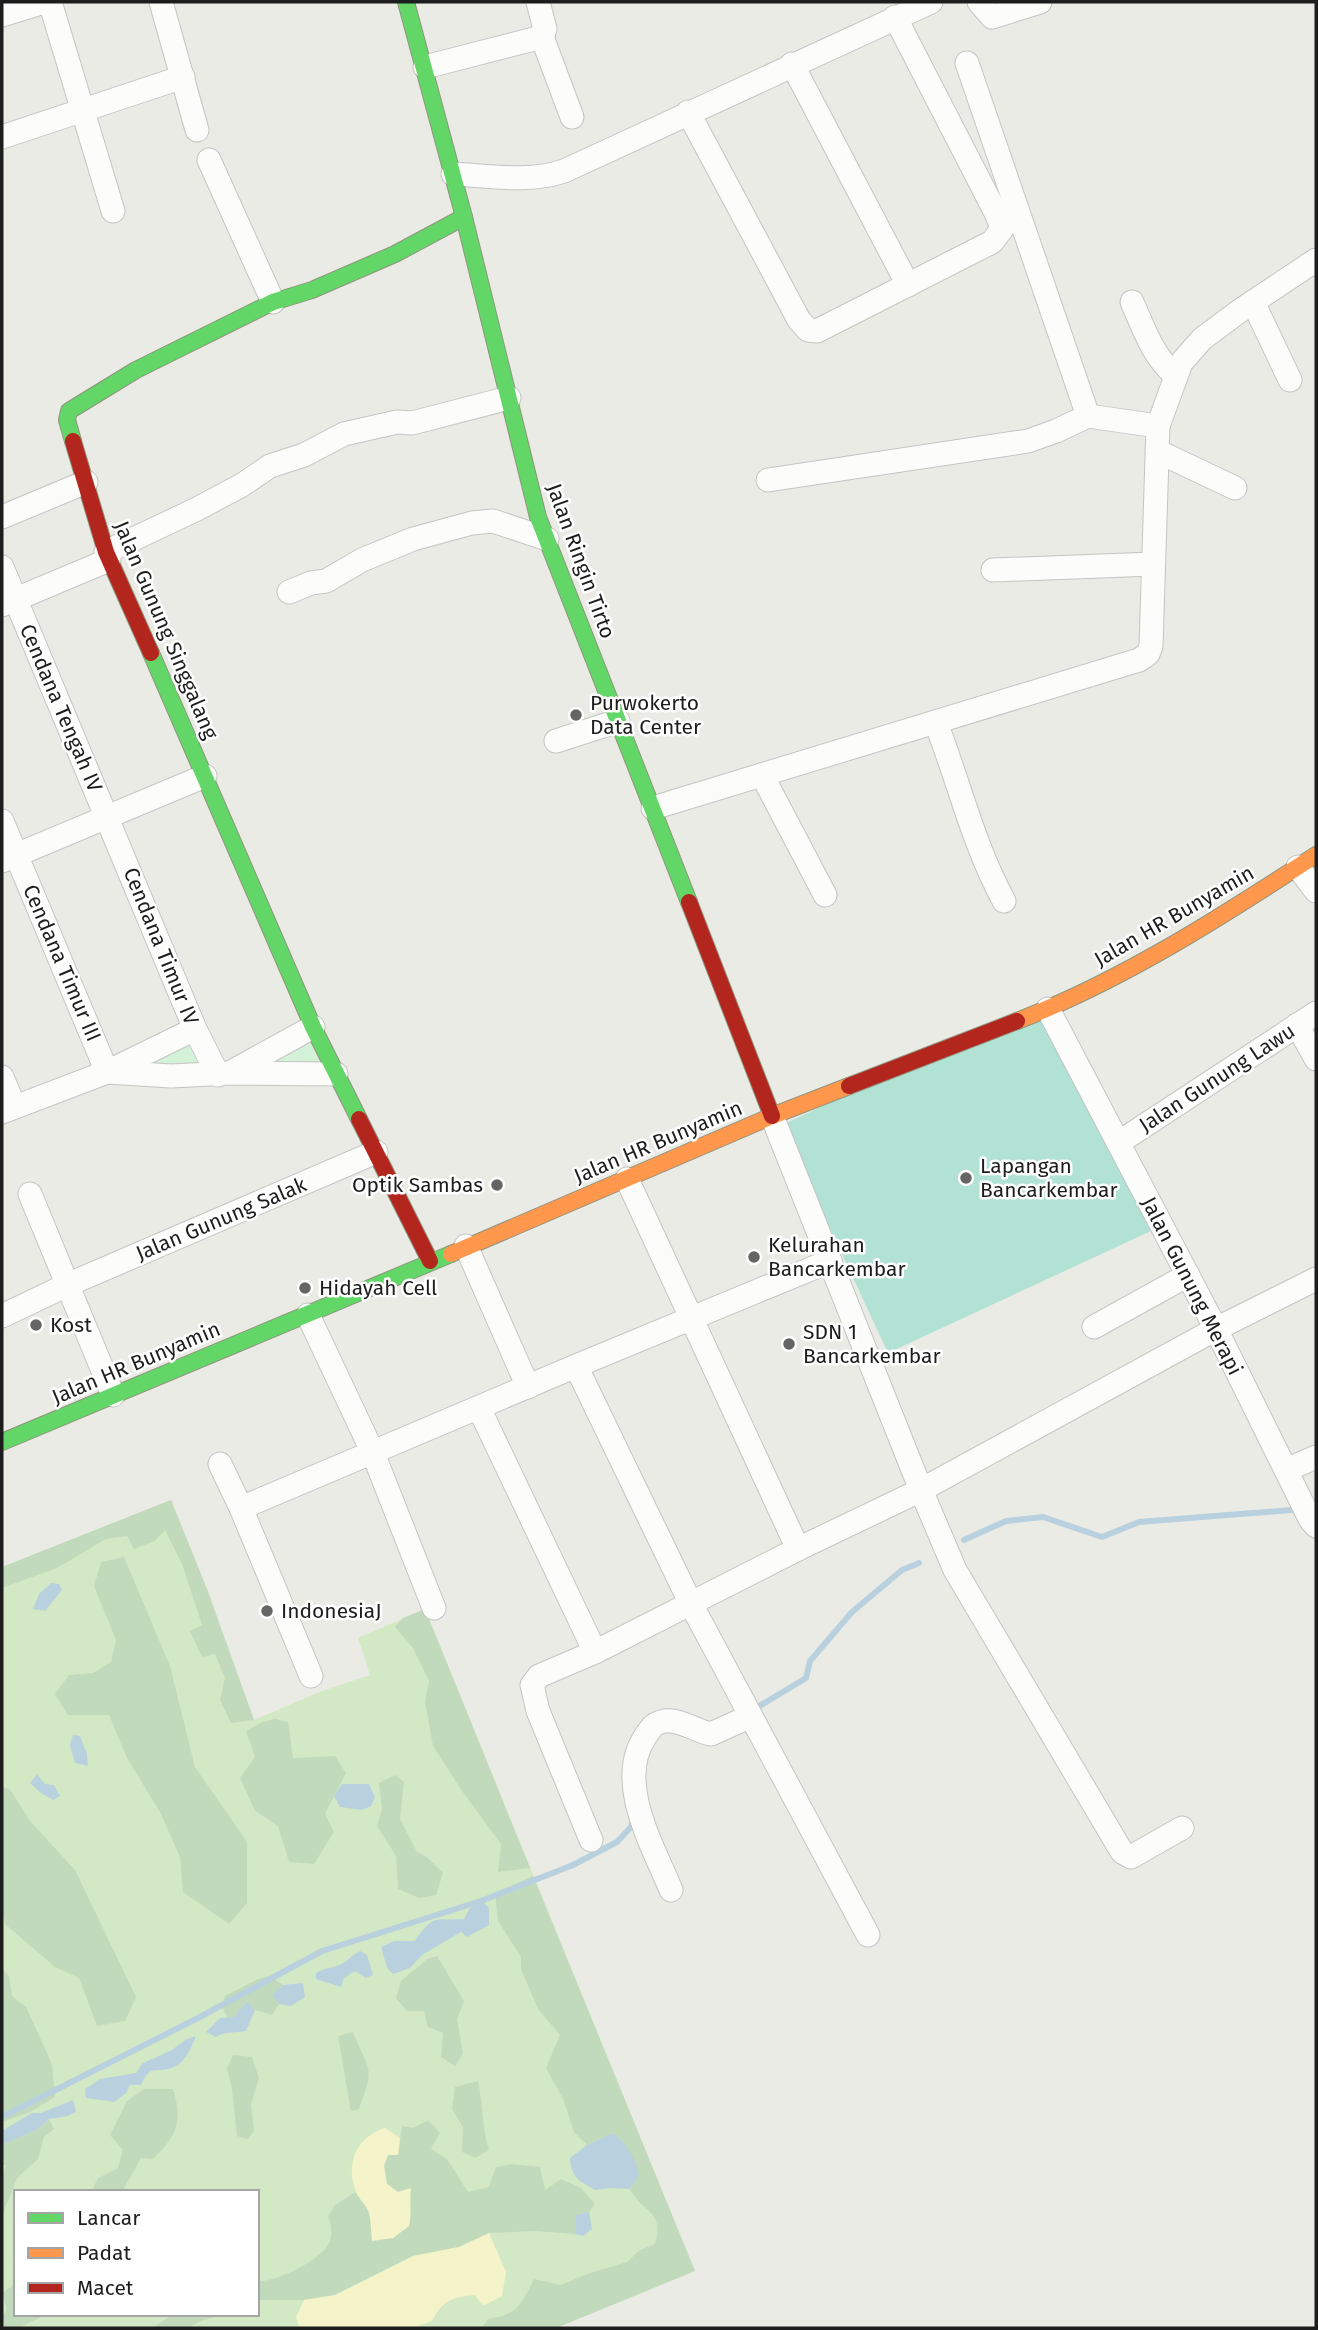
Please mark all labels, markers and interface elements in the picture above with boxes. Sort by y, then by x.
street label: Jalan Ringin Tirto [541,480,621,642]
street label: Jalan Gunung Singgalang [108,517,224,743]
street label: Cendana Tengah IV [14,620,108,796]
place label: Purwokerto Data Center [590,690,701,740]
marker: Purwokerto Data Center [568,707,584,723]
street label: Jalan HR Bunyamin [1089,860,1259,972]
street label: Cendana Timur IV [118,864,204,1029]
street label: Cendana Timur III [17,881,107,1045]
street label: Jalan Gunung Lawu [1134,1018,1300,1138]
street label: Jalan HR Bunyamin [570,1095,746,1189]
place label: Lapangan Bancarkembar [980,1153,1118,1203]
marker: Lapangan Bancarkembar [958,1170,974,1186]
street label: Jalan Gunung Salak [132,1171,310,1267]
place label: Optik Sambas [352,1172,483,1198]
marker: Optik Sambas [489,1177,505,1193]
street label: Jalan Gunung Merapi [1136,1192,1248,1380]
place label: Kelurahan Bancarkembar [768,1232,906,1282]
marker: Kelurahan Bancarkembar [746,1249,762,1265]
place label: Hidayah Cell [319,1275,437,1301]
marker: Hidayah Cell [297,1280,313,1296]
place label: Kost [50,1312,92,1338]
street label: Jalan HR Bunyamin [48,1316,224,1410]
marker: Kost [28,1317,44,1333]
place label: SDN 1 Bancarkembar [803,1319,941,1369]
marker: SDN 1 Bancarkembar [781,1336,797,1352]
place label: IndonesiaJ [281,1598,382,1624]
marker: IndonesiaJ [259,1603,275,1619]
legend [14,2190,259,2316]
text: Lancar [77,2205,140,2231]
text: Padat [77,2240,131,2266]
text: Macet [77,2275,134,2301]

